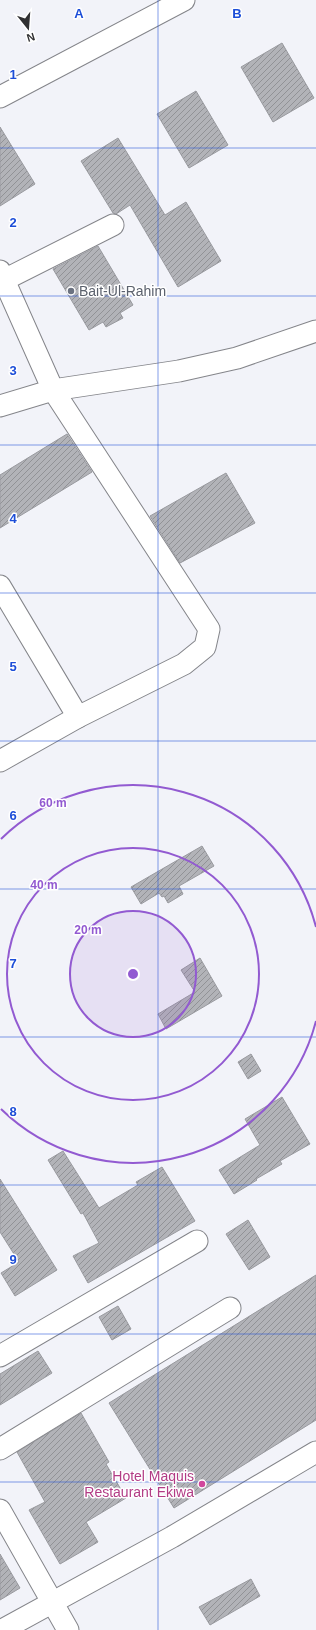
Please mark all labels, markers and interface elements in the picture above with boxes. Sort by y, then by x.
text: A [74,6,84,21]
text: B [232,6,242,21]
north arrow [8,8,48,48]
text: N [25,31,36,44]
text: 1 [9,67,17,82]
text: 2 [9,215,17,230]
place label: Bait-Ul-Rahim [79,283,166,299]
marker: Bait-Ul-Rahim [66,286,76,296]
text: 3 [9,363,17,378]
text: 4 [9,511,17,526]
text: 5 [9,659,17,674]
text: 60 m [39,796,67,810]
text: 6 [9,808,17,823]
text: 40 m [30,878,58,892]
text: 20 m [74,923,102,937]
text: 7 [9,956,17,971]
centre of rings [126,967,140,981]
text: 8 [9,1104,17,1119]
text: 9 [9,1252,17,1267]
place label: Hotel Maquis Restaurant Ekiwa [84,1468,194,1500]
marker: Hotel Maquis Restaurant Ekiwa [197,1479,207,1489]

